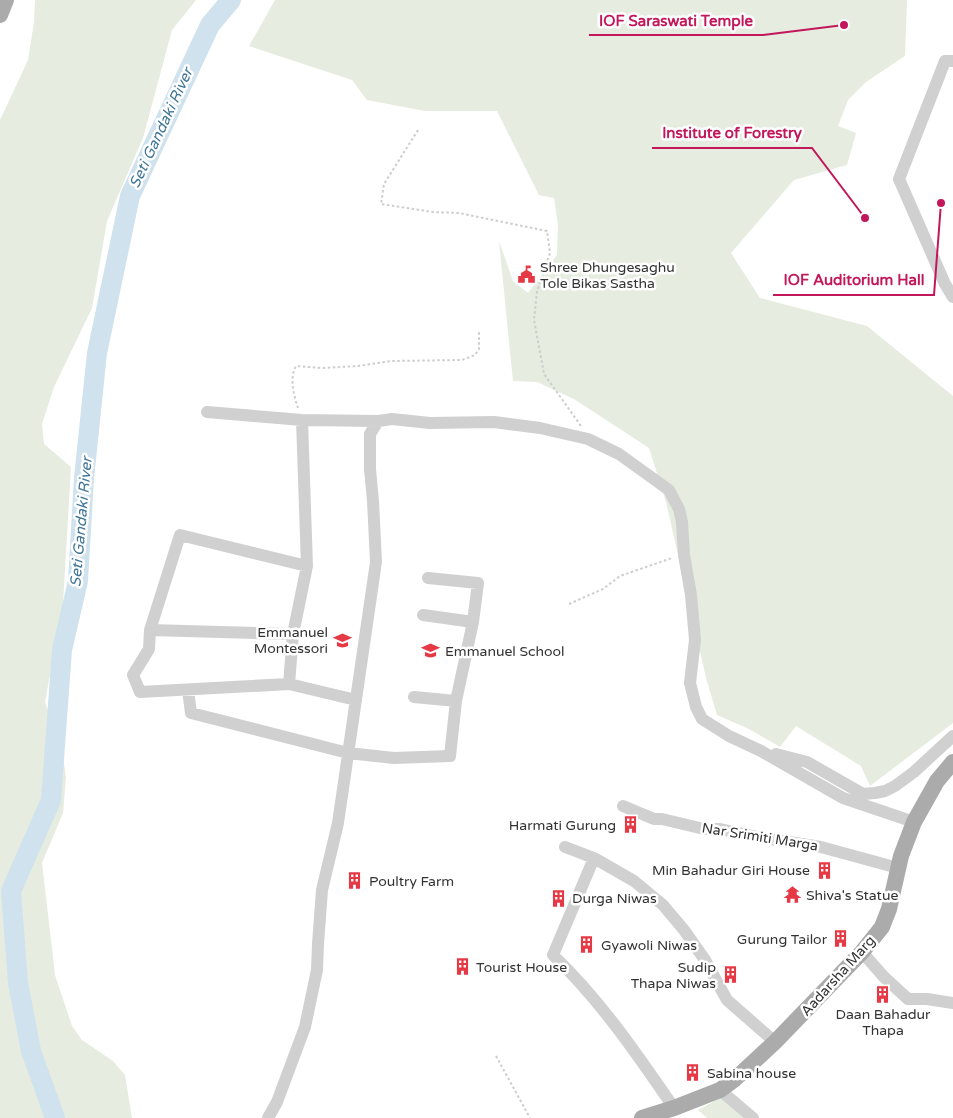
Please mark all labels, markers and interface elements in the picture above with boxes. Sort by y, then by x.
callout: IOF Saraswati Temple [589,5,763,35]
text: IOF Saraswati Temple [599,12,754,31]
water label: Seti Gandaki River [125,63,198,191]
callout: Institute of Forestry [652,118,812,148]
text: Institute of Forestry [662,124,802,143]
place label: Shree Dhungesaghu Tole Bikas Sastha [540,259,675,292]
public building icon: Shree Dhungesaghu Tole Bikas Sastha [516,265,536,285]
callout: IOF Auditorium Hall [773,265,934,295]
text: IOF Auditorium Hall [783,271,925,289]
water label: Seti Gandaki River [66,454,96,588]
place label: Emmanuel Montessori [254,624,328,657]
school or university icon: Emmanuel Montessori [332,630,352,650]
school or university icon: Emmanuel School [421,641,441,661]
place label: Emmanuel School [445,643,565,660]
building icon: Harmati Gurung [620,815,640,835]
place label: Harmati Gurung [509,817,616,834]
street label: Nar Srimiti Marga [701,819,819,855]
building icon: Min Bahadur Giri House [814,860,834,880]
place label: Min Bahadur Giri House [652,862,810,879]
building icon: Poultry Farm [345,871,365,891]
place label: Poultry Farm [369,873,454,890]
temple icon: Shiva's Statue [782,885,802,905]
place label: Shiva's Statue [806,887,898,904]
building icon: Durga Niwas [548,888,568,908]
place label: Durga Niwas [572,890,657,907]
building icon: Gurung Tailor [831,929,851,949]
place label: Gurung Tailor [737,931,828,948]
street label: Aadarsha Marg [797,932,879,1020]
building icon: Gyawoli Niwas [577,935,597,955]
place label: Gyawoli Niwas [601,937,697,954]
building icon: Tourist House [452,957,472,977]
place label: Tourist House [476,959,567,976]
place label: Sudip Thapa Niwas [631,959,716,992]
building icon: Sudip Thapa Niwas [720,965,740,985]
building icon: Daan Bahadur Thapa [873,984,893,1004]
place label: Daan Bahadur Thapa [836,1006,931,1039]
building icon: Sabina house [683,1063,703,1083]
place label: Sabina house [707,1065,796,1082]

